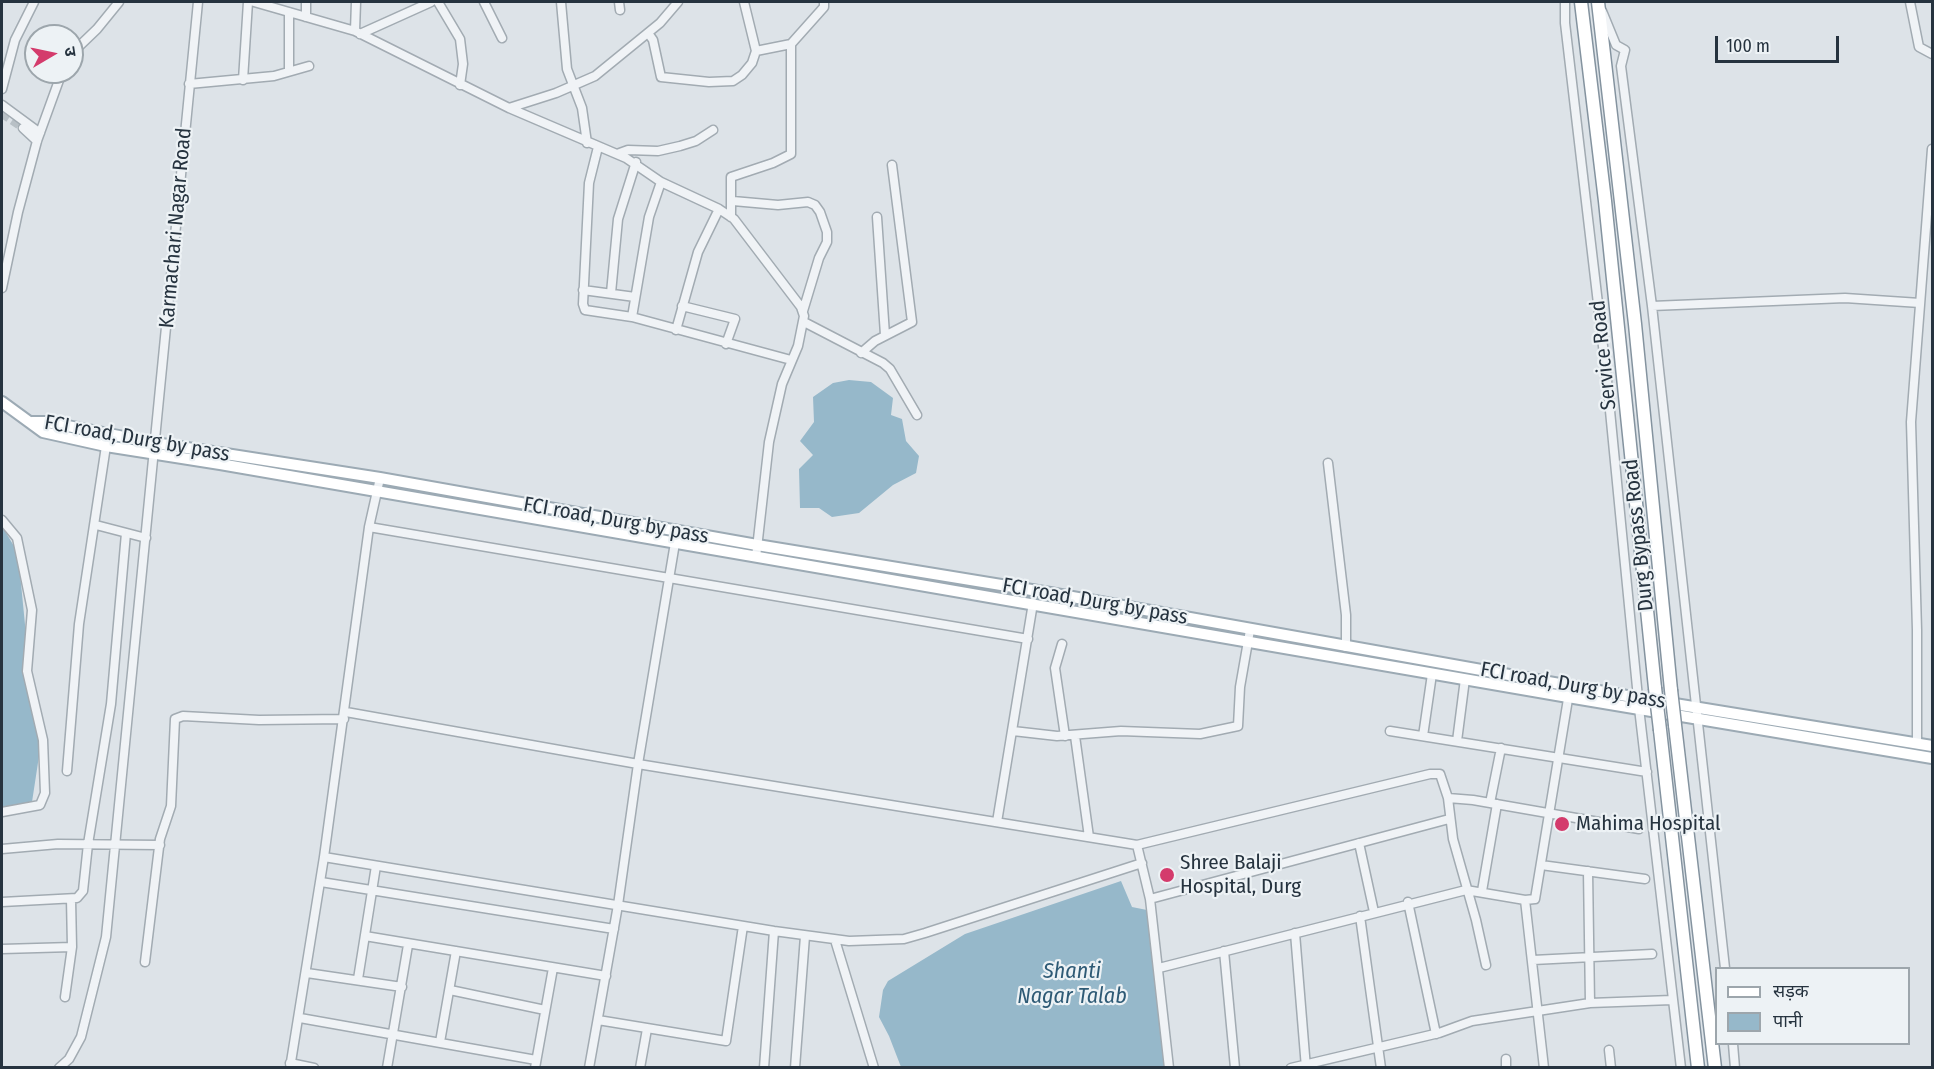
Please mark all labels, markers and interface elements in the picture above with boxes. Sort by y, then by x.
north arrow [24,24,84,84]
scale bar [1718,24,1842,62]
text: 100 m [1726,35,1770,57]
text: उ [60,45,80,58]
street label: Karmachari Nagar Road [155,127,197,329]
street label: Service Road [1586,299,1622,411]
street label: FCI road, Durg by pass [42,410,232,468]
street label: Durg Bypass Road [1618,458,1660,612]
street label: FCI road, Durg by pass [521,492,711,550]
street label: FCI road, Durg by pass [1000,573,1190,631]
street label: FCI road, Durg by pass [1478,657,1668,715]
place label: Mahima Hospital [1576,811,1721,837]
marker: Mahima Hospital [1553,815,1571,833]
place label: Shree Balaji Hospital, Durg [1180,850,1301,900]
marker: Shree Balaji Hospital, Durg [1158,866,1176,884]
water label: Shanti Nagar Talab [1017,959,1127,1010]
legend [1715,967,1910,1045]
text: सड़क [1773,980,1809,1002]
text: पानी [1773,1010,1803,1032]

